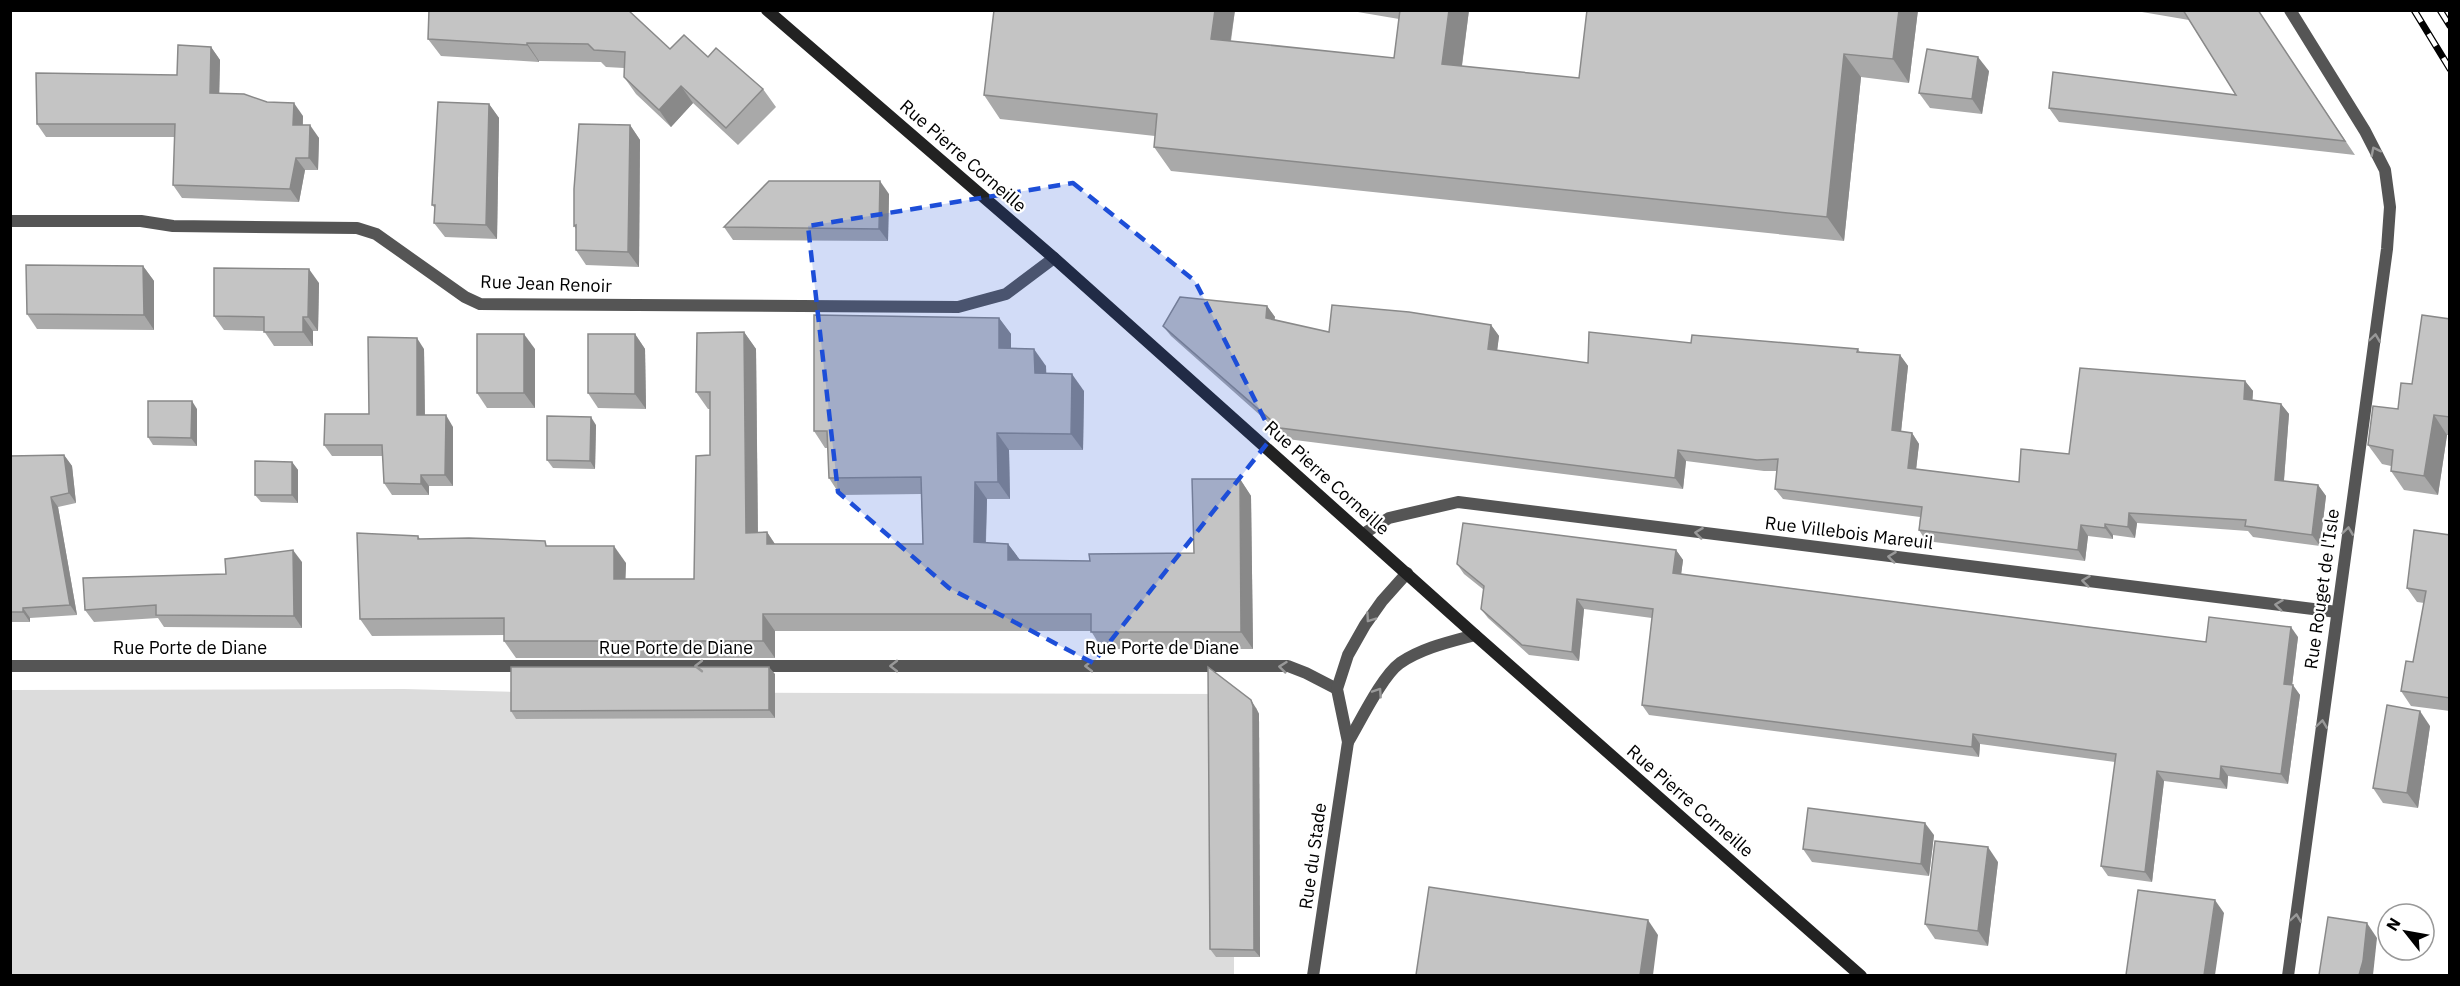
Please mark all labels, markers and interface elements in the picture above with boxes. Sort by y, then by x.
street label: Rue Pierre Corneille [895,94,1032,217]
one-way arrow [2371,146,2383,157]
street label: Rue Jean Renoir [480,270,613,297]
one-way arrow [2368,333,2380,342]
street label: Rue Pierre Corneille [1260,415,1395,540]
street label: Rue Rouget de l'Isle [2299,507,2344,671]
street label: Rue Villebois Mareuil [1764,511,1935,554]
one-way arrow [2342,526,2354,536]
one-way arrow [1694,527,1703,539]
one-way arrow [1887,551,1897,564]
one-way arrow [2081,575,2090,588]
one-way arrow [2274,600,2284,612]
one-way arrow [1366,611,1377,622]
street label: Rue Porte de Diane [113,636,267,659]
street label: Rue Porte de Diane [599,636,753,659]
street label: Rue Porte de Diane [1085,636,1239,659]
one-way arrow [694,660,703,672]
one-way arrow [889,660,898,672]
one-way arrow [1084,660,1093,672]
one-way arrow [1279,661,1288,674]
one-way arrow [1371,688,1382,699]
one-way arrow [2315,720,2328,729]
street label: Rue Pierre Corneille [1622,739,1759,862]
street label: Rue du Stade [1294,801,1331,911]
north arrow [2376,902,2436,962]
one-way arrow [2289,913,2302,922]
text: N [2382,914,2405,934]

